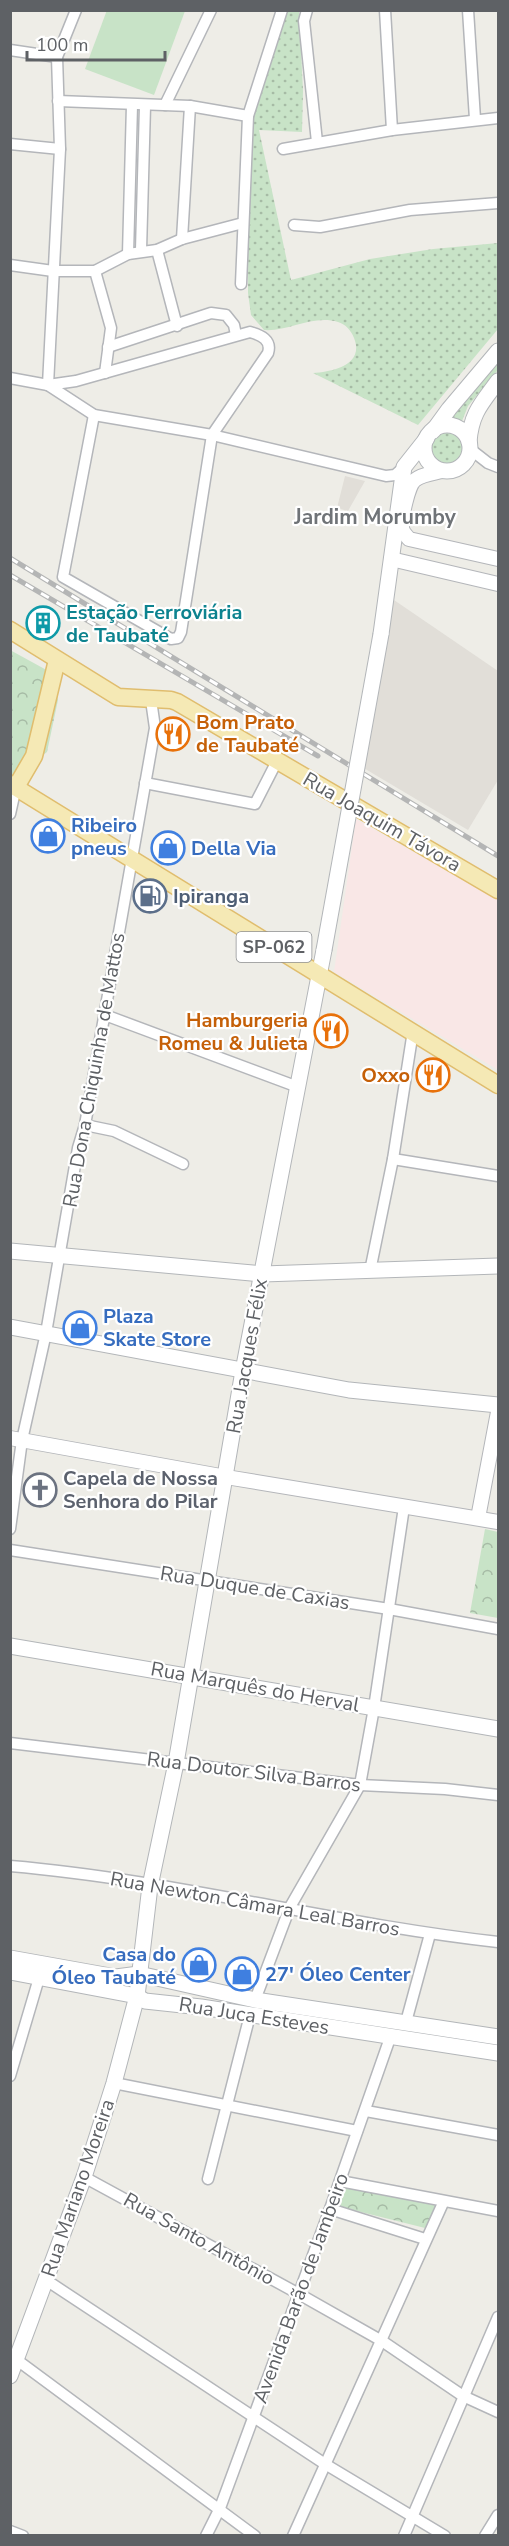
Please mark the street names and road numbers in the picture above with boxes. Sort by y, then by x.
street label: Rua Joaquim Távora [298,766,466,878]
street label: Rua Dona Chiquinha de Mattos [57,931,131,1209]
road number: SP-062 [236,932,312,962]
street label: Rua Jacques Félix [220,1276,274,1436]
street label: Rua Duque de Caxias [158,1560,352,1616]
street label: Rua Marquês do Herval [149,1655,362,1719]
street label: Rua Doutor Silva Barros [145,1745,363,1799]
street label: Rua Newton Câmara Leal Barros [108,1865,402,1943]
street label: Rua Juca Esteves [177,1991,331,2041]
street label: Rua Mariano Moreira [35,2096,121,2280]
street label: Avenida Barão de Jambeiro [247,2169,355,2407]
street label: Rua Santo Antônio [119,2186,279,2292]

